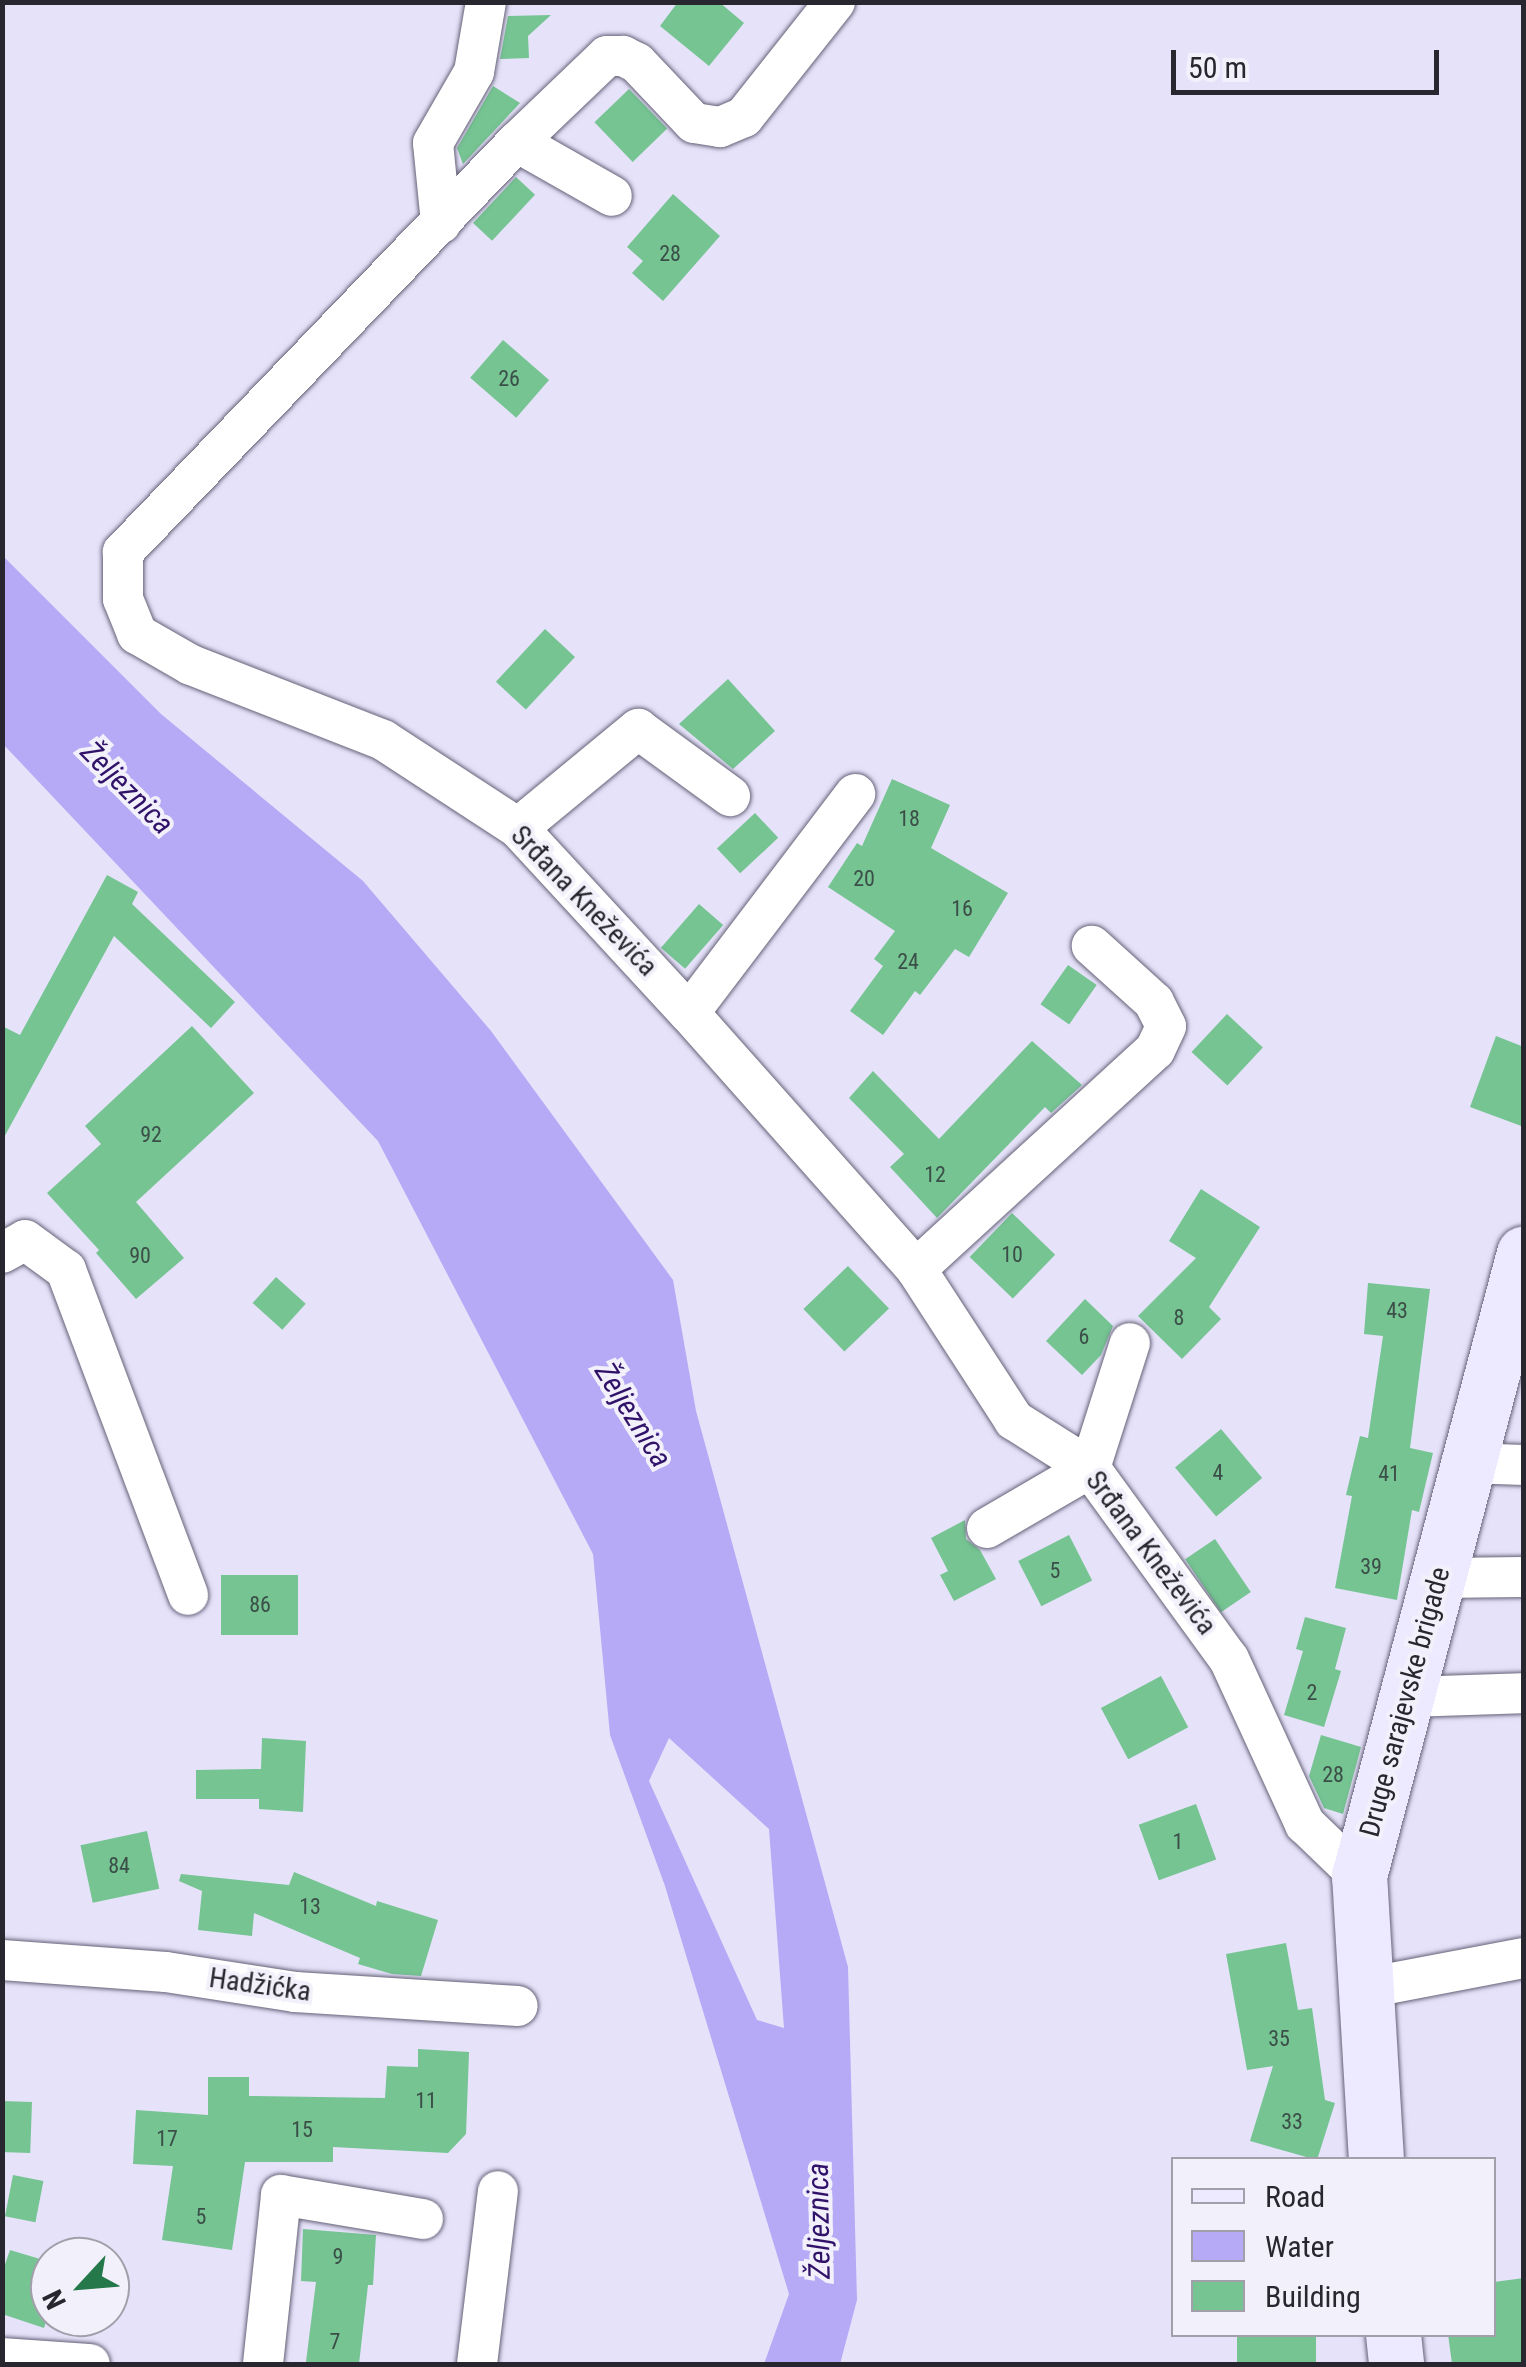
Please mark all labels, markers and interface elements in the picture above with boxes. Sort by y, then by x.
scale bar [1176,30,1444,92]
text: 50 m [1188,50,1247,85]
house number: 28 [659,241,681,267]
house number: 26 [498,366,520,392]
water label: Željeznica [73,734,181,842]
house number: 18 [898,806,920,832]
street label: Srđana Kneževića [504,819,664,983]
house number: 20 [853,866,875,892]
house number: 16 [951,896,973,922]
house number: 24 [897,949,919,975]
house number: 92 [140,1122,162,1148]
house number: 12 [924,1162,946,1188]
house number: 10 [1001,1242,1023,1268]
house number: 90 [129,1243,151,1269]
house number: 43 [1386,1298,1408,1324]
house number: 8 [1174,1305,1184,1331]
house number: 6 [1079,1324,1089,1350]
water label: Željeznica [587,1356,679,1474]
house number: 4 [1213,1460,1223,1486]
house number: 41 [1378,1461,1400,1487]
street label: Srđana Kneževića [1079,1465,1223,1641]
house number: 39 [1360,1554,1382,1580]
house number: 5 [1050,1558,1060,1584]
street label: Druge sarajevske brigade [1353,1563,1457,1841]
house number: 86 [249,1592,271,1618]
house number: 2 [1307,1680,1317,1706]
house number: 28 [1322,1762,1344,1788]
house number: 1 [1173,1829,1183,1855]
house number: 84 [108,1853,130,1879]
house number: 13 [299,1894,321,1920]
street label: Hadžićka [207,1961,313,2009]
house number: 35 [1268,2026,1290,2052]
house number: 11 [415,2088,437,2114]
house number: 33 [1281,2109,1303,2135]
house number: 15 [291,2117,313,2143]
house number: 17 [156,2126,178,2152]
legend [1171,2157,1496,2337]
water label: Željeznica [800,2163,838,2279]
text: Road [1265,2179,1325,2214]
house number: 5 [196,2204,206,2230]
text: Water [1265,2229,1334,2264]
north arrow [30,2237,130,2337]
house number: 9 [333,2244,343,2270]
text: Building [1265,2279,1361,2314]
text: N [36,2285,73,2314]
house number: 7 [330,2329,340,2355]

